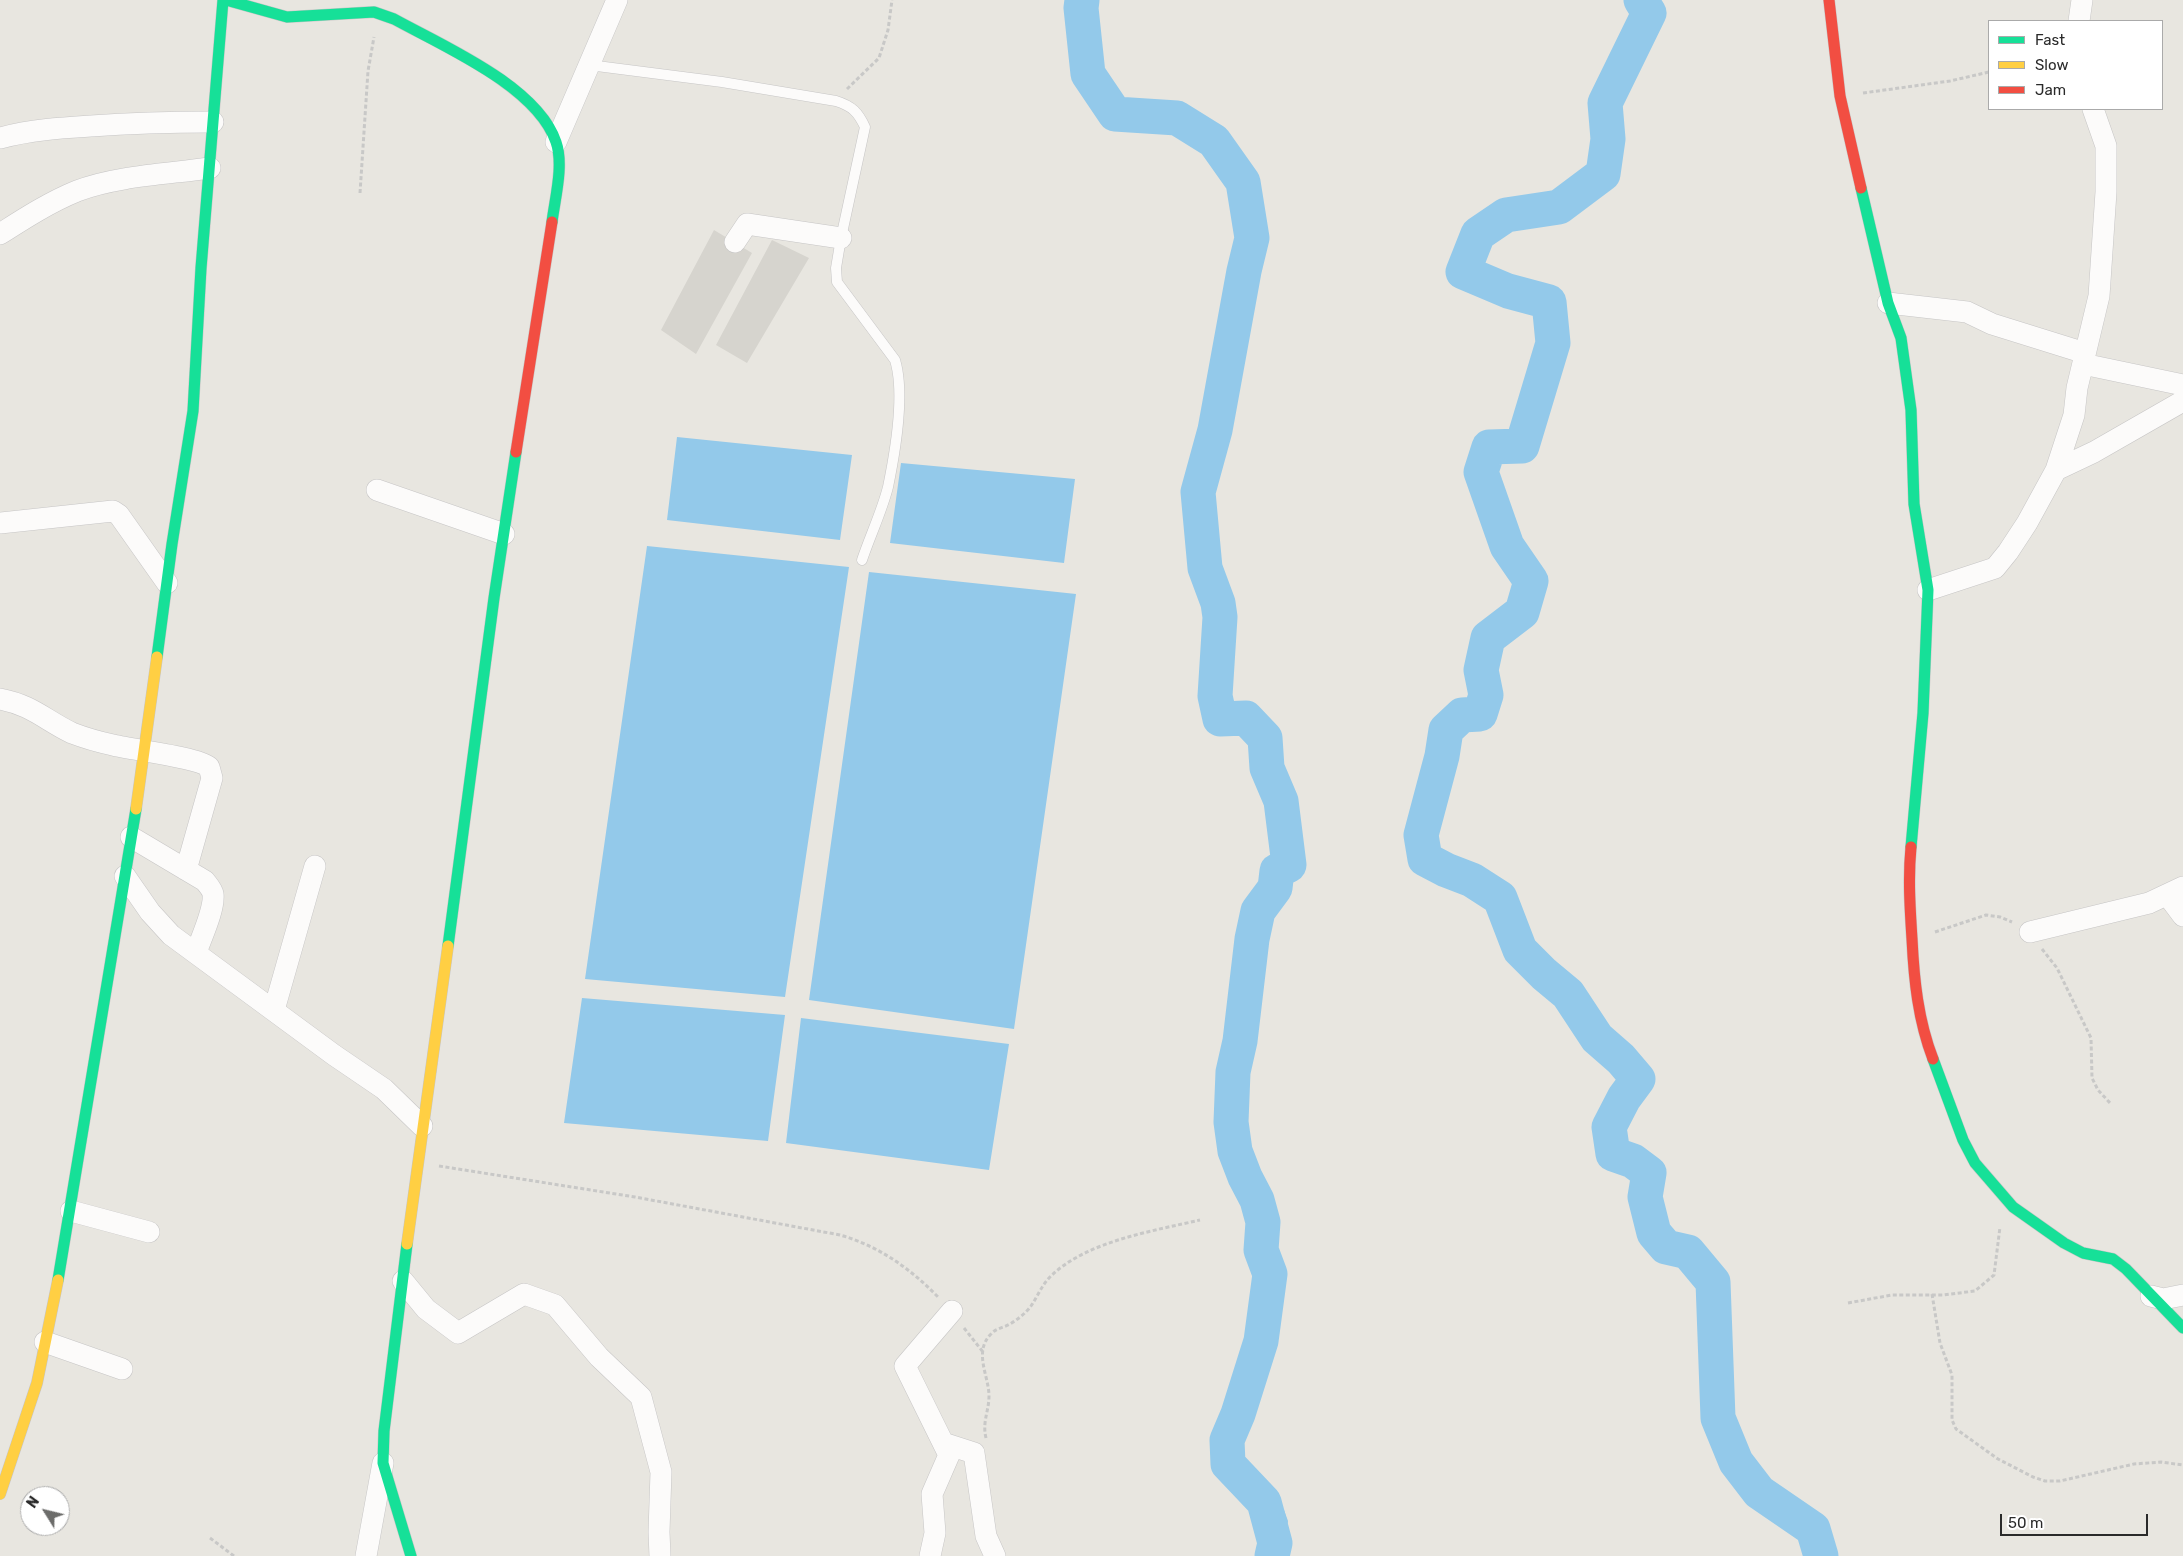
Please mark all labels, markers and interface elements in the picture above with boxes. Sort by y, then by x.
legend [1988,20,2163,110]
text: Fast [2035,31,2065,49]
text: Slow [2035,56,2068,74]
text: Jam [2035,81,2066,99]
north arrow [20,1486,70,1536]
text: N [23,1493,43,1512]
scale bar [2003,1504,2150,1536]
text: 50 m [2008,1514,2043,1532]

